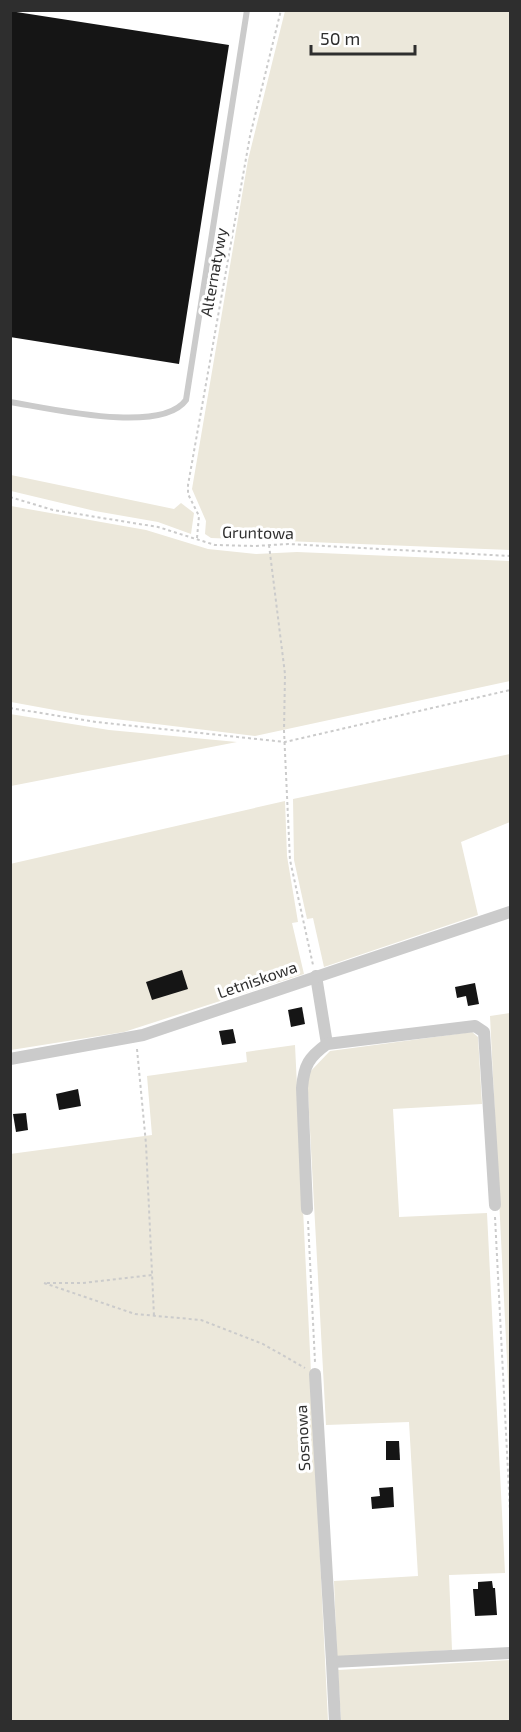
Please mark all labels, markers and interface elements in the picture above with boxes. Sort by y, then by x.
scale bar [311,18,414,56]
text: 50 m [320,27,360,49]
street label: Alternatywy [196,226,230,318]
street label: Gruntowa [222,522,294,542]
street label: Letniskowa [215,956,299,1002]
street label: Sosnowa [291,1404,313,1472]

